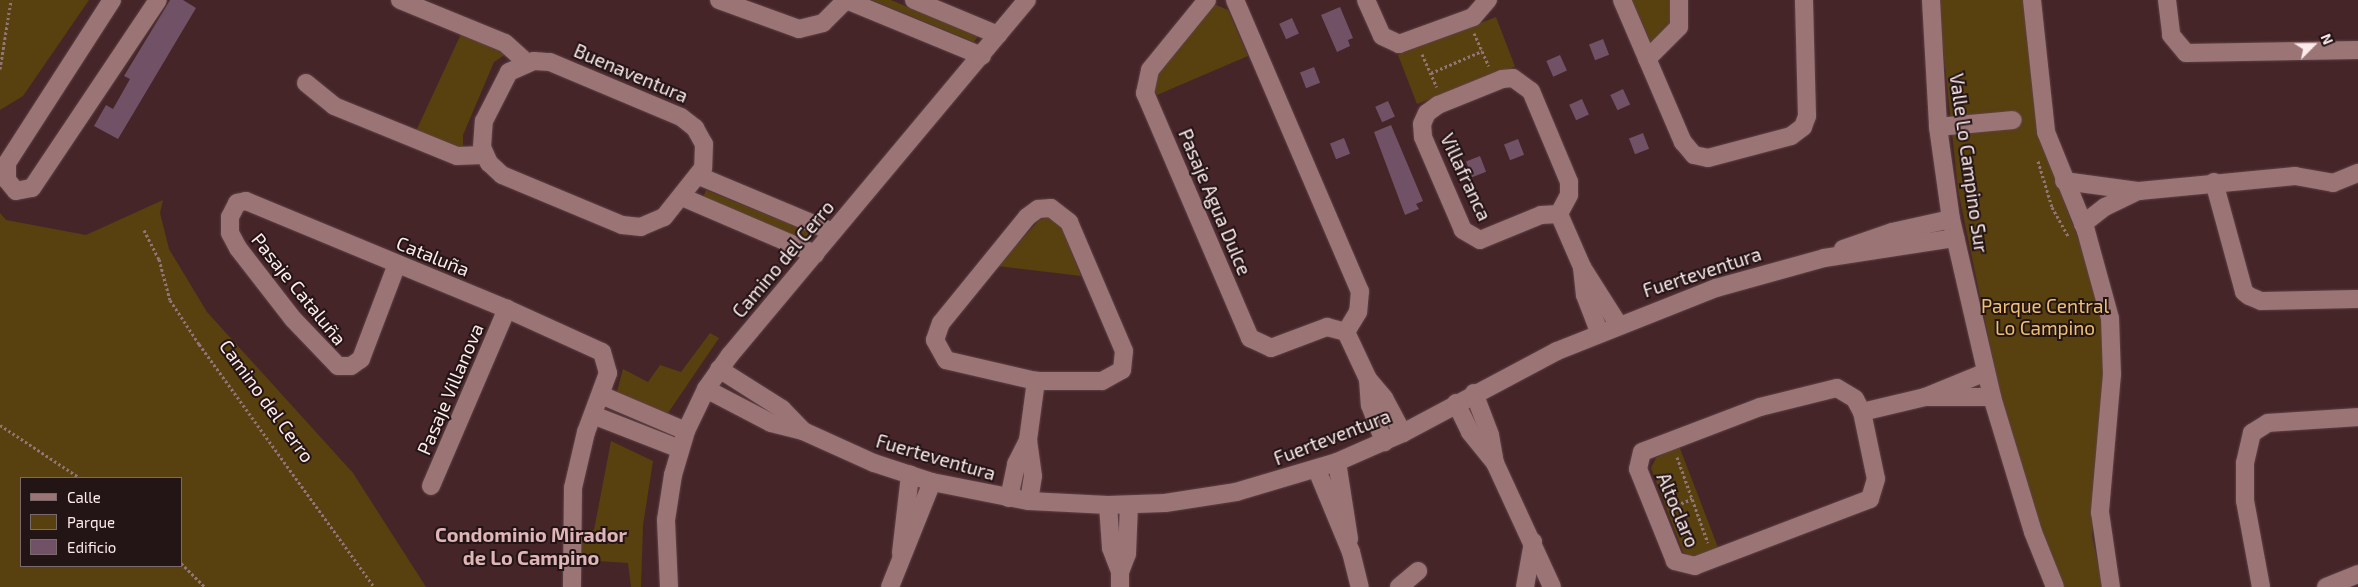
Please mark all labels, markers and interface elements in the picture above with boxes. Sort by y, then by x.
north arrow [2288,20,2338,70]
text: N [2317,31,2337,47]
street label: Buenaventura [571,39,691,107]
street label: Valle Lo Campino Sur [1945,72,1993,254]
street label: Pasaje Agua Dulce [1174,125,1256,279]
street label: Villafranca [1436,130,1496,224]
street label: Camino del Cerro [727,196,839,322]
street label: Pasaje Cataluña [247,228,351,350]
street label: Cataluña [393,231,473,281]
street label: Fuerteventura [1640,242,1764,302]
park label: Parque Central Lo Campino [1981,295,2109,339]
street label: Pasaje Villanova [412,320,488,458]
street label: Camino del Cerro [215,335,319,467]
street label: Fuerteventura [1270,404,1394,470]
street label: Fuerteventura [874,429,998,485]
street label: Altoclaro [1652,469,1704,551]
legend [20,477,182,567]
text: Calle [67,488,101,506]
text: Parque [67,513,115,531]
district label: Condominio Mirador de Lo Campino [435,523,627,570]
text: Edificio [67,538,116,556]

